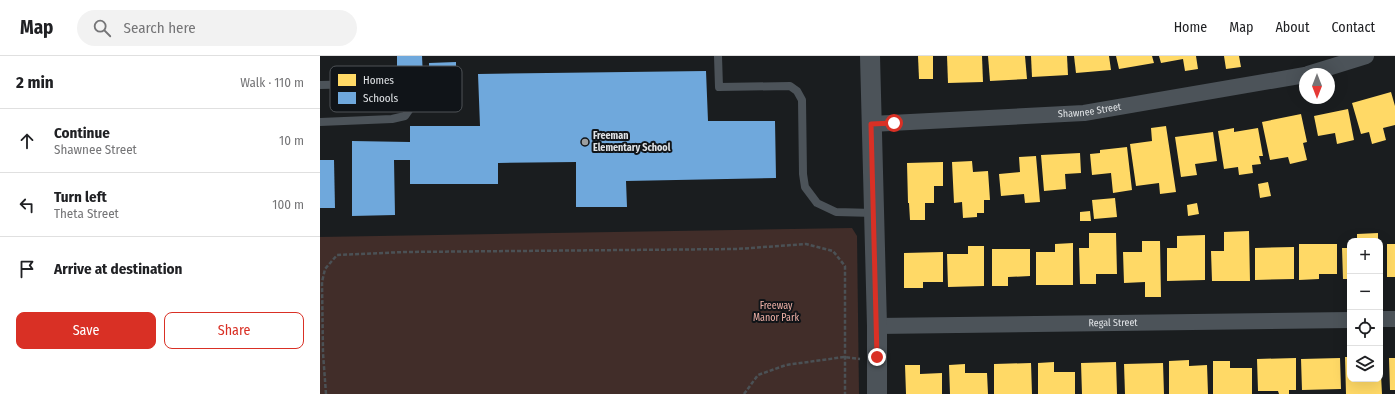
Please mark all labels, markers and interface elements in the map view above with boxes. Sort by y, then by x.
search box [77,10,357,46]
text: Map [20,16,53,39]
icon: search [91,17,113,39]
text: Search here [123,19,196,37]
text: Home [1174,19,1207,36]
text: Map [1229,19,1253,36]
text: About [1275,19,1310,36]
text: Contact [1332,19,1375,36]
legend [330,66,462,112]
north arrow [1299,68,1335,104]
text: 2 min [16,72,54,93]
text: Homes [363,74,394,87]
text: Walk · 110 m [240,75,304,90]
text: Schools [363,92,398,105]
street label: Shawnee Street [1058,101,1123,120]
route start [885,114,903,132]
text: Continue [54,124,110,142]
icon: ahead [16,130,38,152]
place label: Freeman Elementary School [593,130,671,154]
text: 10 m [279,133,304,148]
marker: Freeman Elementary School [580,137,590,147]
text: Shawnee Street [54,142,137,157]
text: Turn left [54,188,107,206]
icon: left [16,194,38,216]
text: 100 m [272,197,304,212]
text: Theta Street [54,206,119,221]
map controls [1347,238,1383,382]
button: + [1347,238,1383,274]
icon: arrive [16,258,38,280]
text: Arrive at destination [54,260,182,278]
button: − [1347,274,1383,310]
park label: Freeway Manor Park [753,300,799,324]
button: locate [1347,310,1383,346]
button: Save [16,312,156,349]
button: Share [164,312,304,349]
street label: Regal Street [1088,317,1138,329]
button: layers [1347,346,1383,382]
route end [868,348,886,366]

